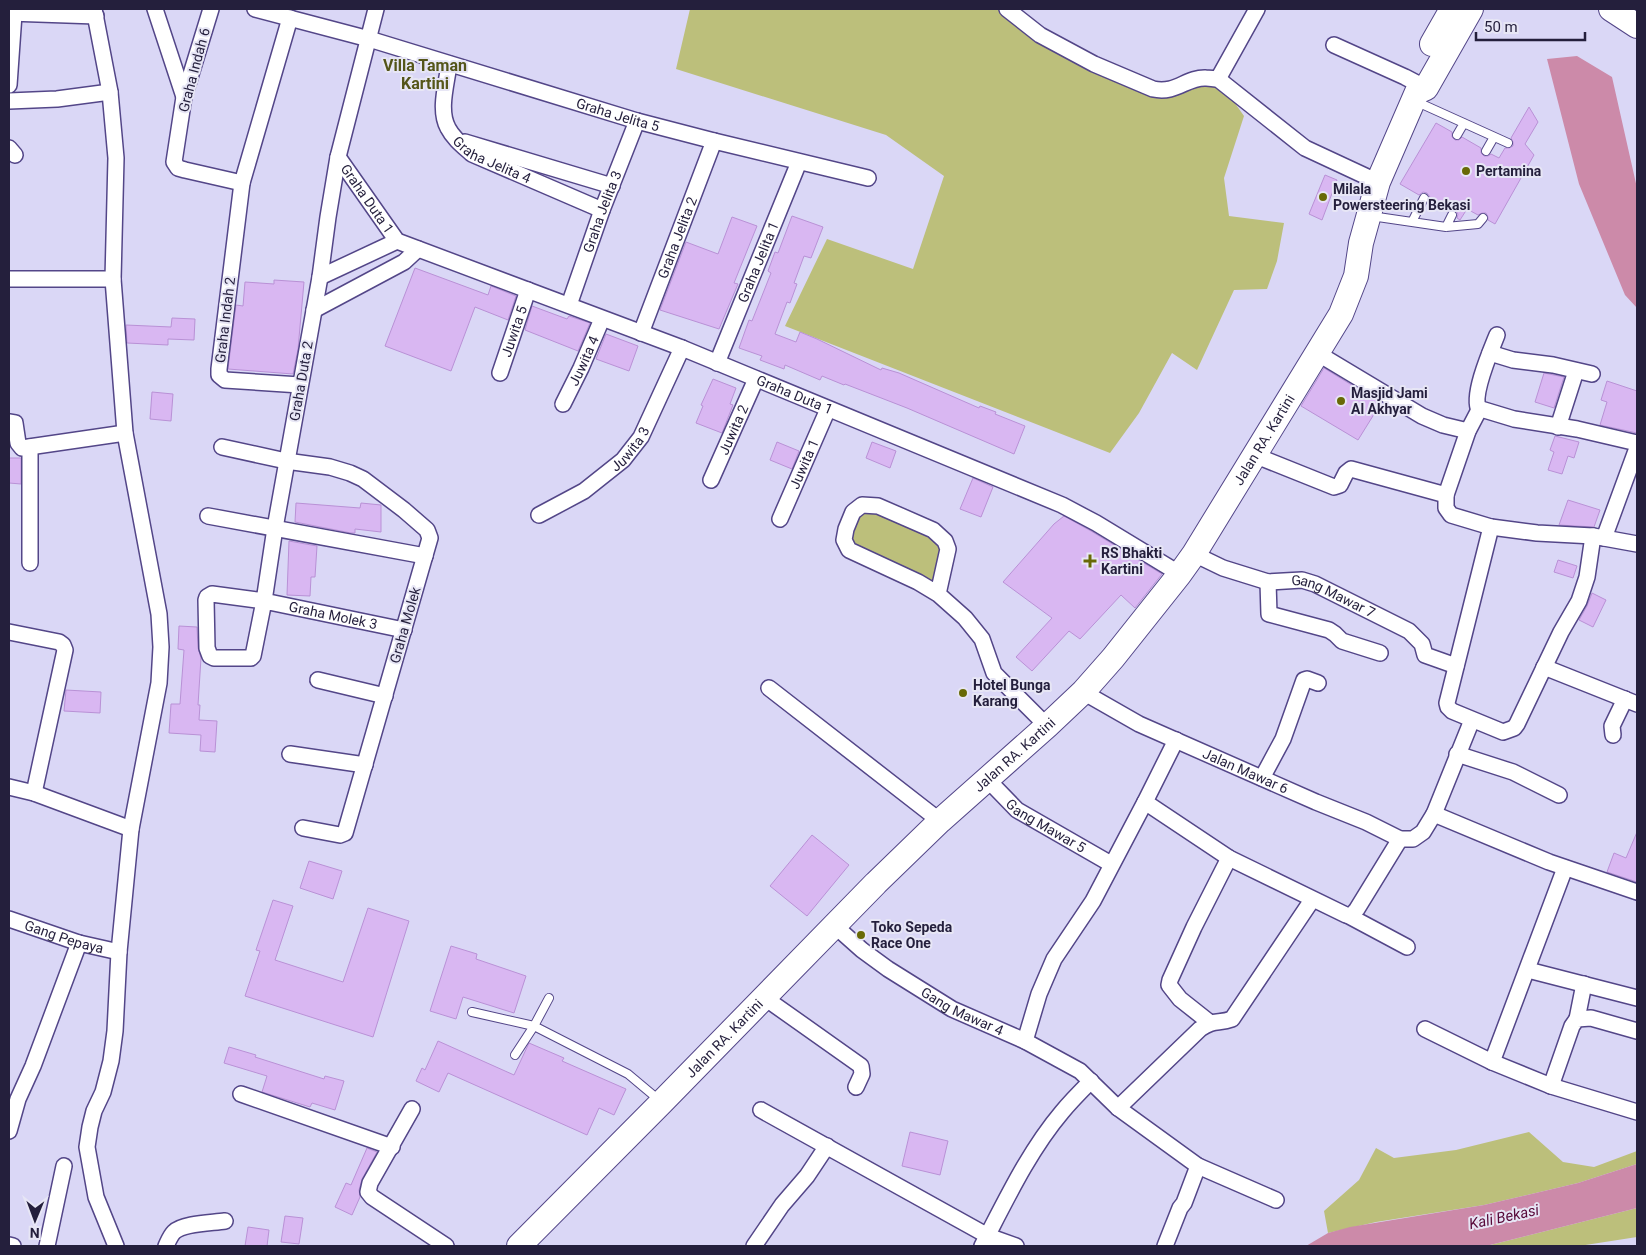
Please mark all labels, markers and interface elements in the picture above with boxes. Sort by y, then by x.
scale bar [1476,10,1585,42]
text: 50 m [1484,18,1518,36]
street label: Graha Indah 6 [175,26,213,114]
district label: Villa Taman Kartini [383,56,467,93]
street label: Graha Jelita 5 [574,95,661,135]
street label: Graha Jelita 4 [450,133,533,186]
street label: Graha Duta 1 [337,161,397,236]
place label: Pertamina [1476,163,1542,179]
marker: Pertamina [1460,165,1472,177]
street label: Graha Jelita 3 [580,168,625,255]
place label: Milala Powersteering Bekasi [1333,181,1470,213]
marker: Milala Powersteering Bekasi [1317,191,1329,203]
street label: Graha Jelita 2 [654,194,700,281]
street label: Graha Jelita 1 [735,219,782,305]
street label: Graha Indah 2 [212,276,238,364]
street label: Juwita 5 [498,304,530,359]
street label: Juwita 4 [565,333,602,388]
street label: Graha Duta 2 [286,340,316,422]
street label: Graha Duta 1 [754,372,835,417]
place label: Masjid Jami Al Akhyar [1351,385,1428,417]
street label: Jalan RA. Kartini [1230,392,1298,488]
marker: Masjid Jami Al Akhyar [1335,395,1347,407]
street label: Juwita 2 [715,402,752,457]
street label: Juwita 3 [608,424,653,475]
street label: Juwita 1 [786,437,822,491]
place label: RS Bhakti Kartini [1101,545,1162,577]
marker: RS Bhakti Kartini [1083,554,1097,568]
street label: Gang Mawar 7 [1291,572,1378,621]
street label: Graha Molek [386,584,424,665]
street label: Graha Molek 3 [287,598,379,632]
place label: Hotel Bunga Karang [973,677,1051,709]
marker: Hotel Bunga Karang [957,687,969,699]
street label: Jalan RA. Kartini [971,714,1059,795]
street label: Jalan Mawar 6 [1200,745,1291,797]
street label: Gang Mawar 5 [1003,796,1089,856]
street label: Gang Pepaya [22,917,105,956]
place label: Toko Sepeda Race One [871,919,953,951]
marker: Toko Sepeda Race One [855,929,867,941]
street label: Gang Mawar 4 [918,984,1006,1039]
street label: Jalan RA. Kartini [682,996,766,1081]
north arrow [10,1195,60,1245]
water label: Kali Bekasi [1467,1201,1541,1233]
text: N [30,1225,40,1241]

